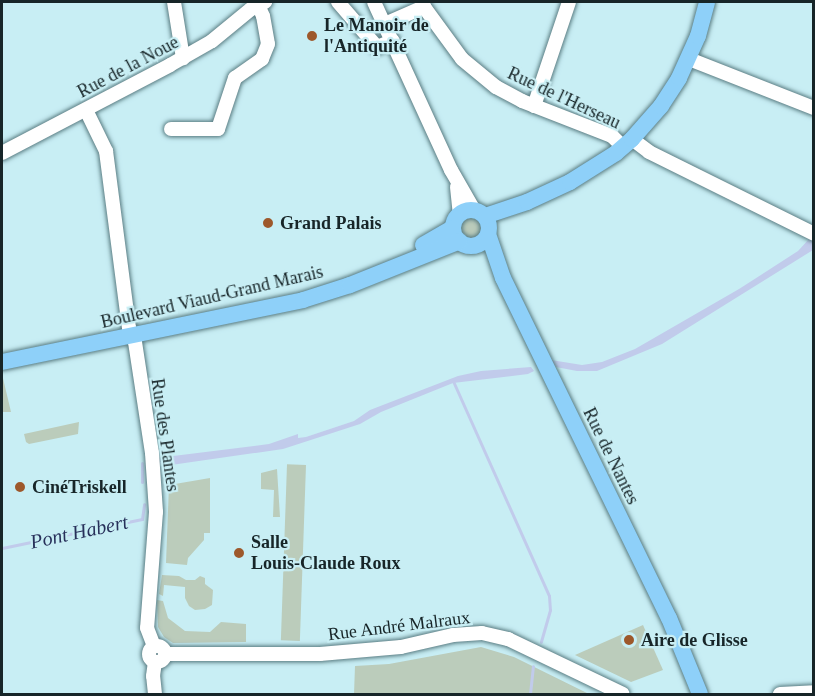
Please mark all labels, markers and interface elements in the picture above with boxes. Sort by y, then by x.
place label: Le Manoir de l'Antiquité [324,15,429,57]
marker: Le Manoir de l'Antiquité [305,29,319,43]
street label: Rue de la Noue [74,31,182,103]
street label: Rue de l'Herseau [504,62,624,134]
place label: Grand Palais [280,212,382,234]
marker: Grand Palais [261,216,275,230]
street label: Boulevard Viaud-Grand Marais [99,261,325,333]
street label: Rue des Plantes [146,377,184,493]
street label: Rue de Nantes [578,404,644,508]
place label: CinéTriskell [32,476,127,498]
marker: CinéTriskell [13,480,27,494]
water label: Pont Habert [28,510,130,554]
place label: Salle Louis-Claude Roux [251,532,401,574]
marker: Salle Louis-Claude Roux [232,546,246,560]
street label: Rue André Malraux [326,607,472,645]
place label: Aire de Glisse [641,629,748,651]
marker: Aire de Glisse [622,633,636,647]

